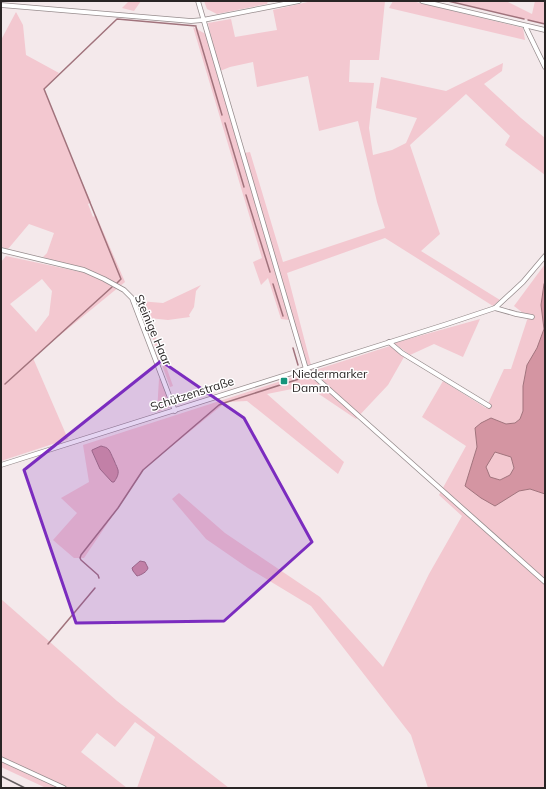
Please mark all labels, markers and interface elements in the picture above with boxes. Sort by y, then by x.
street label: Steinige Haar [132,292,175,368]
place label: Niedermarker Damm [292,366,368,395]
street label: Schützenstraße [148,373,236,414]
marker: Niedermarker Damm [279,376,289,386]

